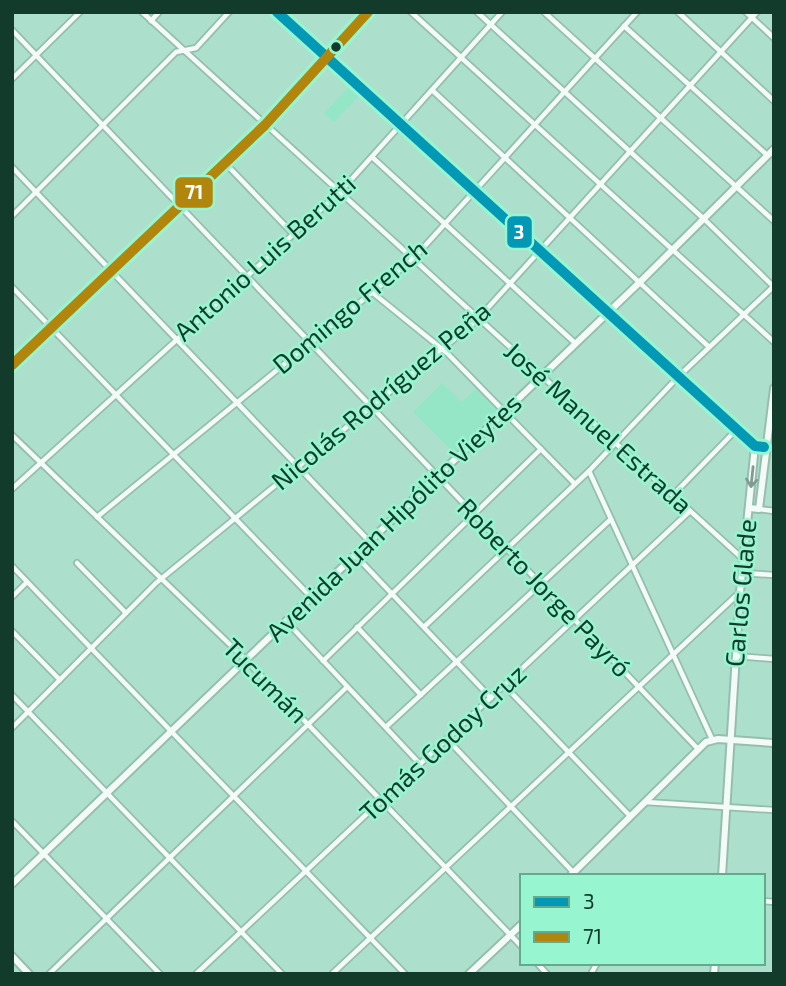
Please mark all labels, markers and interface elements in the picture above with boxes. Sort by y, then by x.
unlabelled marker [329,40,343,54]
street label: Antonio Luis Berutti [167,167,361,346]
line badge: 71 [174,176,214,209]
text: 71 [185,180,203,203]
line badge: 3 [506,215,533,249]
text: 3 [514,220,524,243]
street label: Domingo French [266,232,432,379]
street label: Nicolás Rodríguez Peña [264,294,496,496]
street label: José Manuel Estrada [499,334,699,519]
street label: Avenida Juan Hipólito Vieytes [259,387,527,647]
one-way arrow [745,465,758,488]
street label: Roberto Jorge Payró [452,491,638,683]
street label: Carlos Glade [718,518,761,668]
street label: Tucumán [217,631,315,729]
street label: Tomás Godoy Cruz [352,657,532,827]
legend [520,874,765,965]
text: 3 [583,888,595,913]
text: 71 [583,923,602,948]

